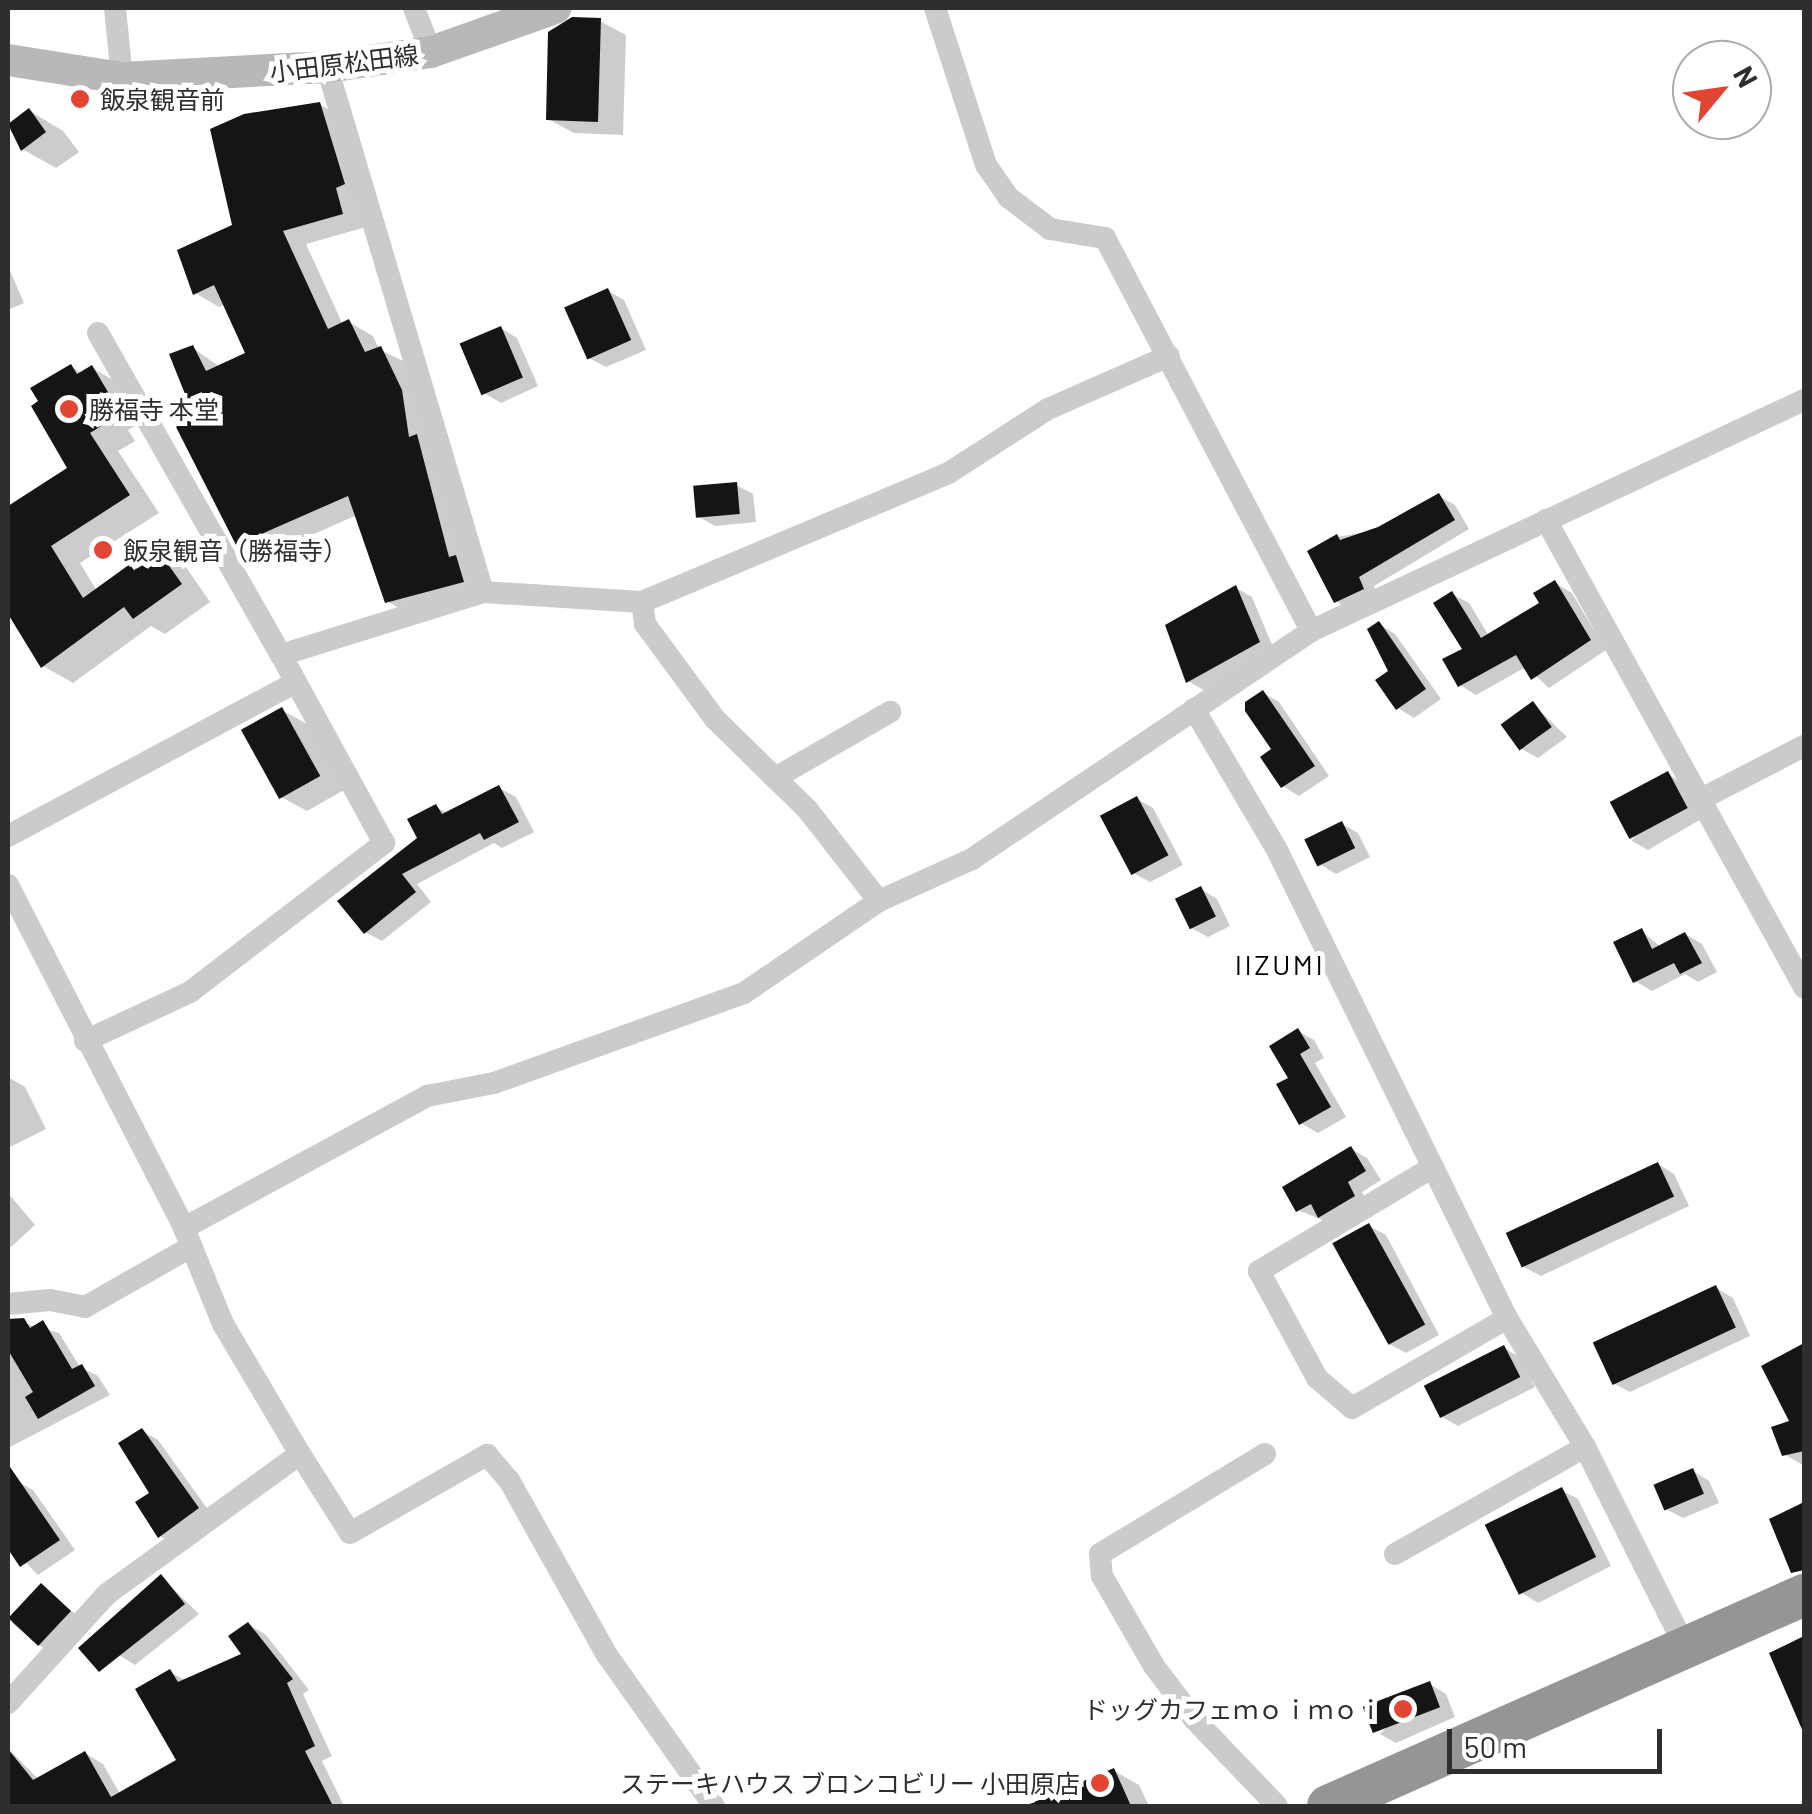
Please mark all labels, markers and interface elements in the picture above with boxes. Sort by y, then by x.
street label: 小田原松田線 [268,39,420,87]
north arrow [1672,40,1772,140]
text: N [1727,60,1766,93]
place label: 飯泉観音前 [100,84,225,114]
marker: 飯泉観音前 [69,88,91,110]
place label: 勝福寺 本堂 [89,394,219,424]
marker: 勝福寺 本堂 [58,398,80,420]
place label: 飯泉観音（勝福寺） [123,535,348,565]
marker: 飯泉観音（勝福寺） [92,539,114,561]
district label: IIZUMI [1235,947,1325,981]
place label: ドッグカフェｍｏｉｍｏｉ [1083,1694,1383,1724]
marker: ドッグカフェｍｏｉｍｏｉ [1392,1698,1414,1720]
scale bar [1452,1709,1667,1771]
text: 50 m [1464,1728,1527,1764]
place label: ステーキハウス ブロンコビリー 小田原店 [620,1768,1080,1798]
marker: ステーキハウス ブロンコビリー 小田原店 [1089,1772,1111,1794]

